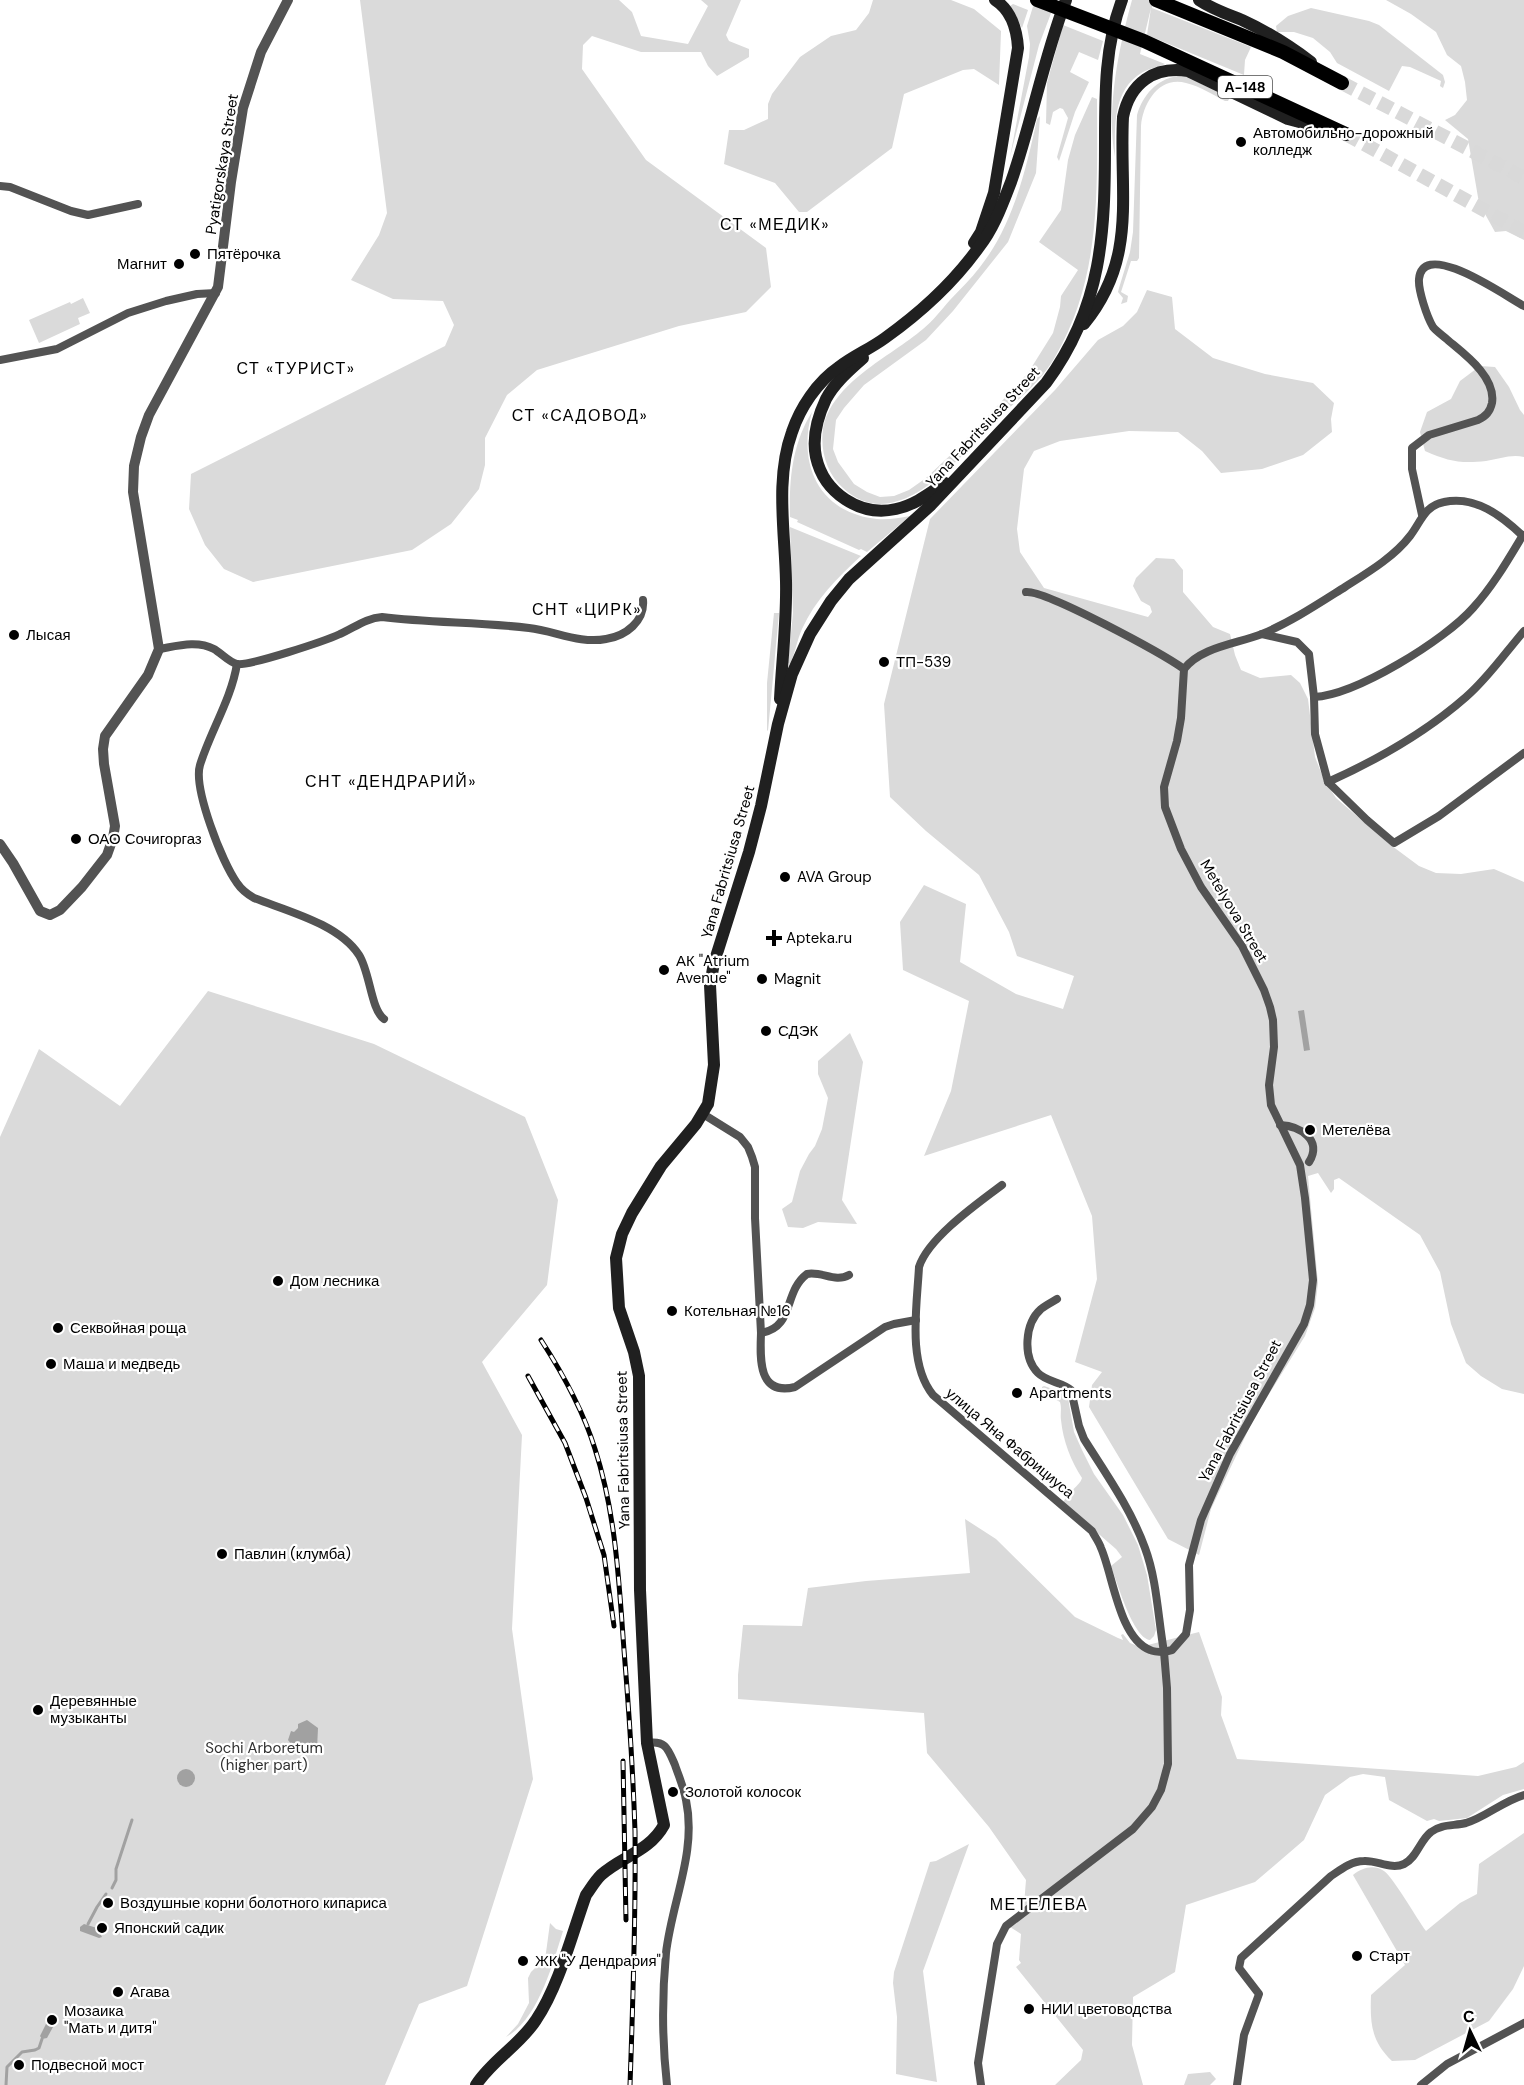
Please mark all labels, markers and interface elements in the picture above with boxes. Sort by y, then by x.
road number: А-148 [1218,76,1272,98]
street label: Pyatigorskaya Street [201,92,243,236]
place label: Автомобильно-дорожный колледж [1253,123,1434,160]
marker: Автомобильно-дорожный колледж [1234,135,1248,149]
district label: СТ «МЕДИК» [720,214,830,235]
place label: Пятёрочка [207,244,281,264]
marker: Пятёрочка [188,247,202,261]
place label: Магнит [117,254,167,274]
marker: Магнит [172,257,186,271]
district label: СТ «ТУРИСТ» [237,358,355,379]
street label: Yana Fabritsiusa Street [922,362,1044,492]
district label: СТ «САДОВОД» [512,405,648,426]
district label: СНТ «ЦИРК» [532,599,642,620]
place label: Лысая [26,625,71,645]
marker: Лысая [7,628,21,642]
place label: ТП-539 [896,652,951,672]
marker: ТП-539 [877,655,891,669]
district label: СНТ «ДЕНДРАРИЙ» [305,771,477,792]
street label: Yana Fabritsiusa Street [697,783,759,941]
place label: ОАО Сочигоргаз [88,829,202,849]
marker: ОАО Сочигоргаз [69,832,83,846]
street label: Metelyova Street [1195,856,1273,966]
place label: AVA Group [797,867,872,887]
marker: AVA Group [778,870,792,884]
place label: Apteka.ru [786,928,852,948]
marker: Apteka.ru [767,931,781,945]
place label: АК "Atrium Avenue" [676,951,749,988]
marker: АК "Atrium Avenue" [657,963,671,977]
place label: Magnit [774,969,821,989]
marker: Magnit [755,972,769,986]
place label: СДЭК [778,1021,818,1041]
marker: СДЭК [759,1024,773,1038]
place label: Метелёва [1322,1120,1391,1140]
marker: Метелёва [1303,1123,1317,1137]
place label: Дом лесника [290,1271,380,1291]
marker: Дом лесника [271,1274,285,1288]
place label: Котельная №16 [684,1301,791,1321]
marker: Котельная №16 [665,1304,679,1318]
place label: Секвойная роща [70,1318,187,1338]
marker: Секвойная роща [51,1321,65,1335]
street label: Yana Fabritsiusa Street [1194,1336,1286,1486]
place label: Маша и медведь [63,1354,180,1374]
marker: Маша и медведь [44,1357,58,1371]
street label: Yana Fabritsiusa Street [612,1370,634,1529]
street label: улица Яна Фабрициуса [942,1383,1079,1503]
place label: Apartments [1029,1383,1112,1403]
marker: Apartments [1010,1386,1024,1400]
place label: Павлин (клумба) [234,1544,351,1564]
marker: Павлин (клумба) [215,1547,229,1561]
place label: Деревянные музыканты [50,1691,137,1728]
marker: Деревянные музыканты [31,1703,45,1717]
park label: Sochi Arboretum (higher part) [205,1738,323,1775]
place label: Золотой колосок [685,1782,801,1802]
marker: Золотой колосок [666,1785,680,1799]
place label: Воздушные корни болотного кипариса [120,1893,388,1913]
district label: МЕТЕЛЕВА [990,1894,1088,1915]
marker: Воздушные корни болотного кипариса [101,1896,115,1910]
place label: Японский садик [114,1918,224,1938]
marker: Японский садик [95,1921,109,1935]
place label: Старт [1369,1946,1410,1966]
marker: Старт [1350,1949,1364,1963]
place label: ЖК "У Дендрария" [535,1951,661,1971]
marker: ЖК "У Дендрария" [516,1954,530,1968]
place label: Агава [130,1982,170,2002]
marker: Агава [111,1985,125,1999]
place label: НИИ цветоводства [1041,1999,1172,2019]
place label: Мозаика "Мать и дитя" [64,2001,157,2038]
north arrow [1440,2001,1500,2061]
marker: НИИ цветоводства [1022,2002,1036,2016]
text: С [1462,2006,1476,2028]
marker: Мозаика "Мать и дитя" [45,2013,59,2027]
place label: Подвесной мост [31,2055,144,2075]
marker: Подвесной мост [12,2058,26,2072]

